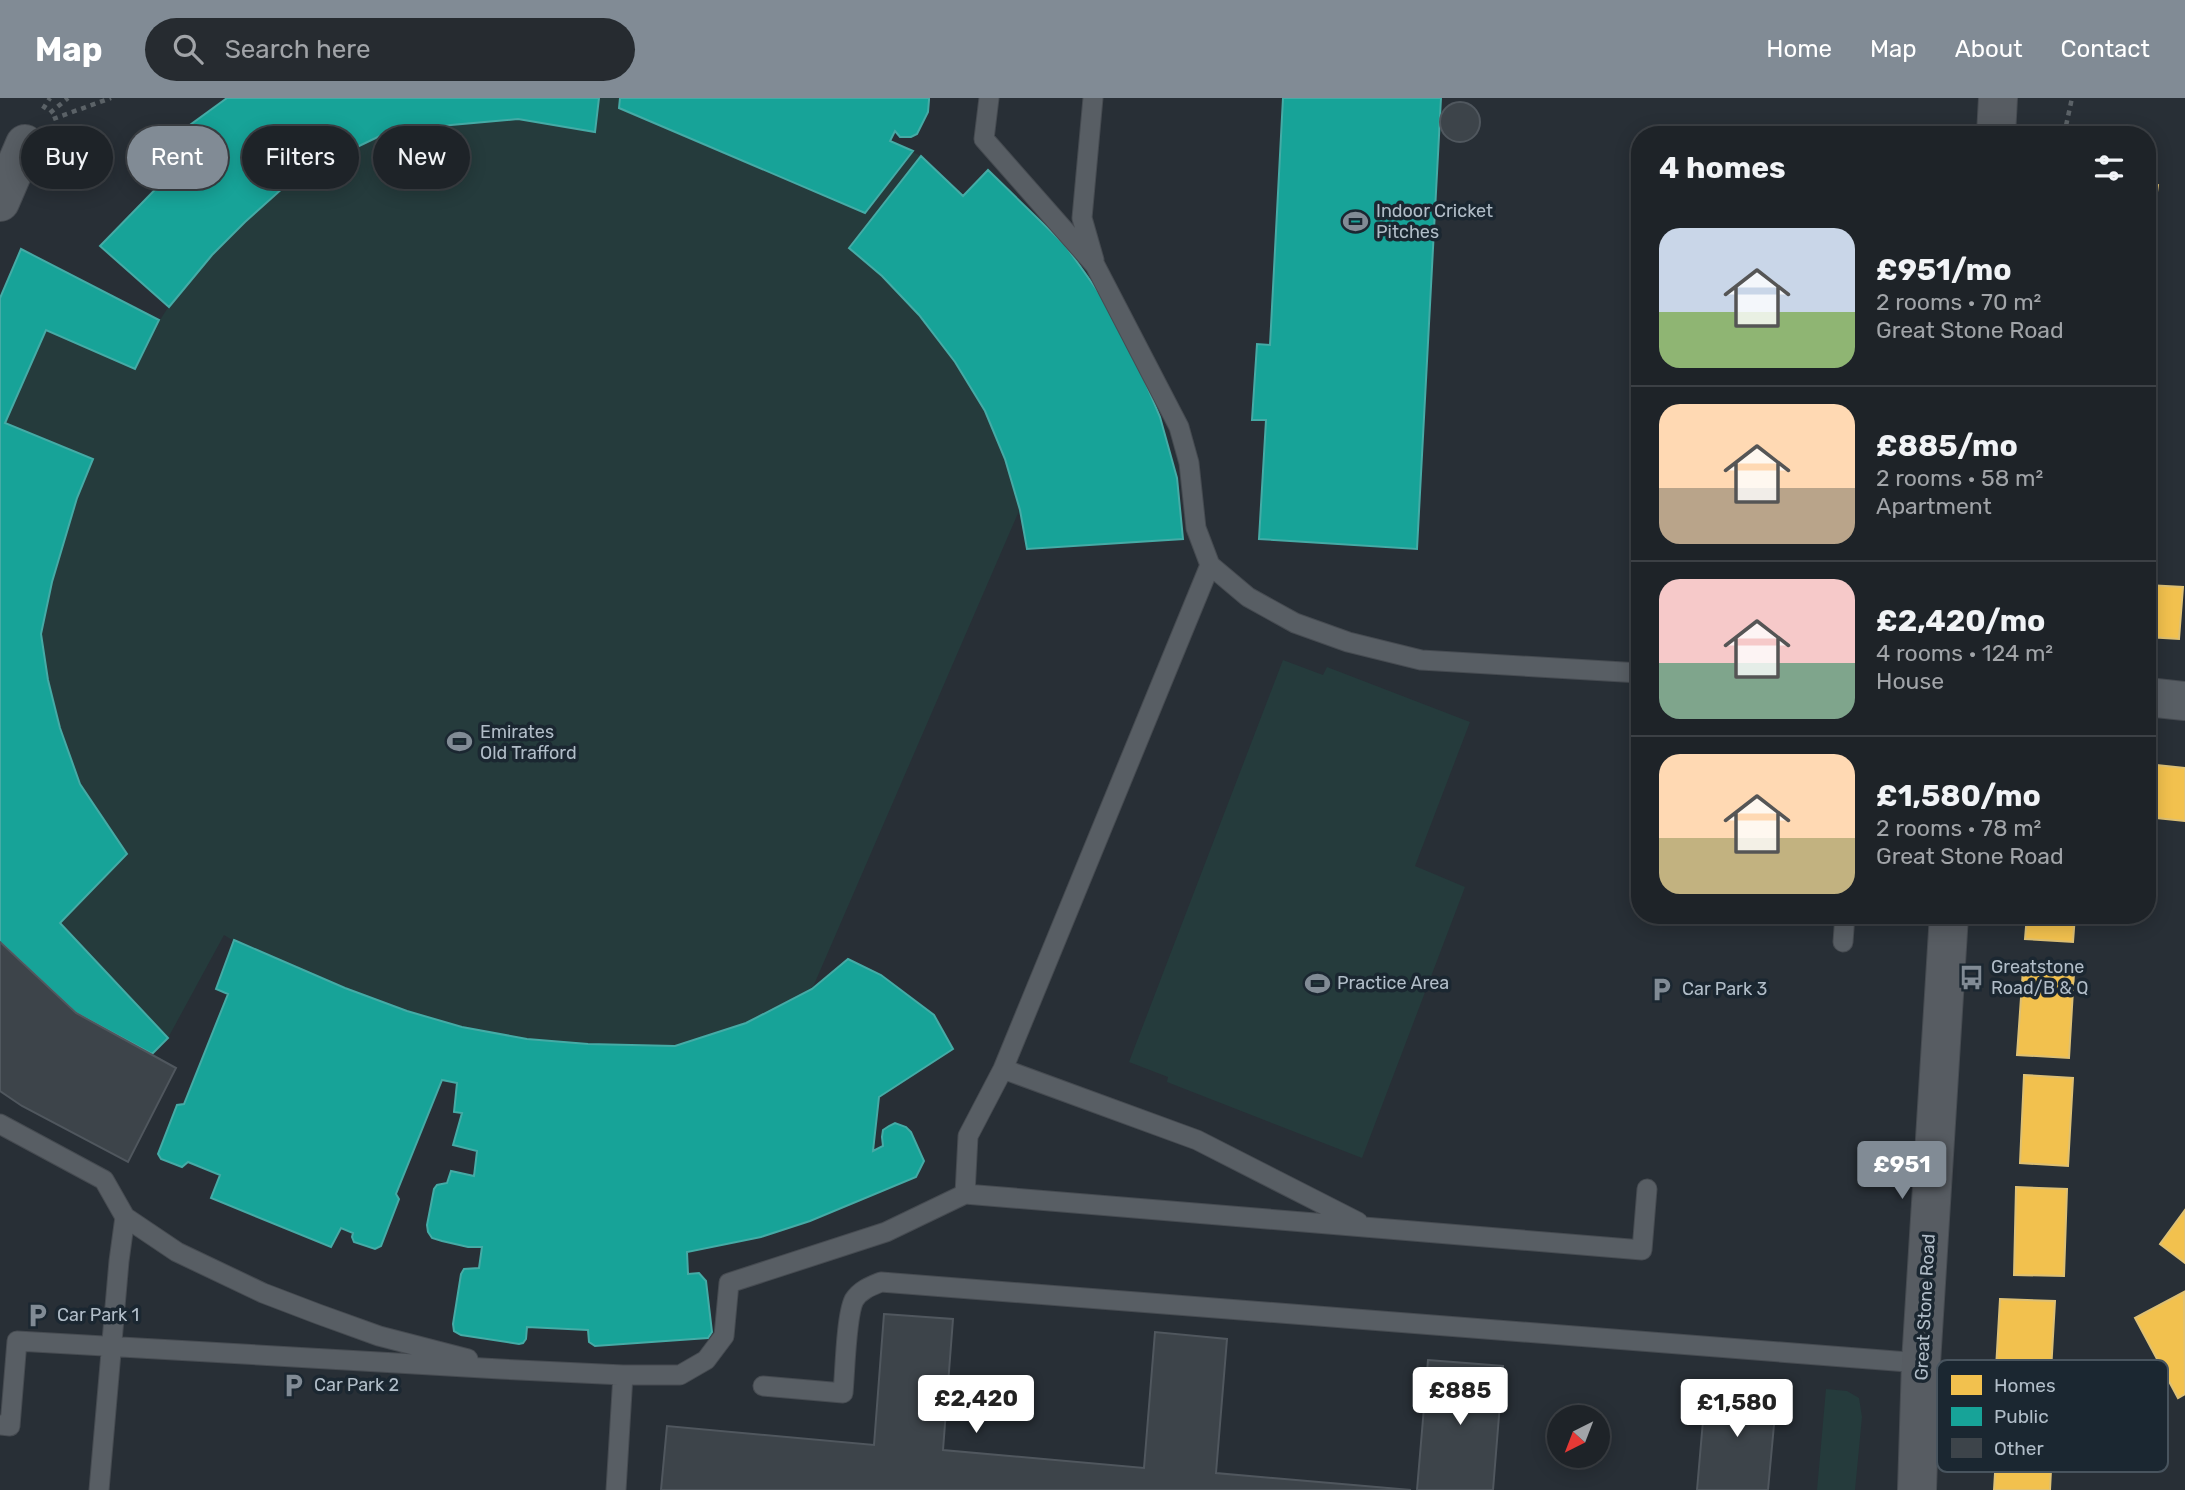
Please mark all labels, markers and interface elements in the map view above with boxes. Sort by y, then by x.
search box [145,18,635,81]
text: Map [35,30,103,69]
icon: search [169,30,207,68]
text: Search here [225,34,370,65]
text: Home [1766,35,1832,63]
text: Map [1870,35,1917,63]
text: About [1955,35,2023,63]
text: Contact [2061,35,2150,63]
chip: Buy [21,126,113,189]
chip: Rent [127,126,228,189]
chip: Filters [242,126,359,189]
chip: New [373,126,470,189]
icon: filters [2090,149,2128,187]
text: 4 homes [1659,150,1786,186]
place label: Indoor Cricket Pitches [1376,200,1493,243]
sports icon: Indoor Cricket Pitches [1342,207,1370,235]
text: £951/mo [1876,252,2012,288]
icon: home [1715,256,1799,340]
text: 2 rooms · 70 m² [1876,288,2041,316]
text: Great Stone Road [1876,316,2064,344]
text: £885/mo [1876,428,2018,464]
icon: home [1715,432,1799,516]
text: 2 rooms · 58 m² [1876,464,2043,492]
text: Apartment [1876,492,1992,520]
text: £2,420/mo [1876,603,2045,639]
icon: home [1715,607,1799,691]
text: 4 rooms · 124 m² [1876,639,2053,667]
text: House [1876,667,1944,695]
place label: Emirates Old Trafford [480,721,577,764]
sports icon: Emirates Old Trafford [446,728,474,756]
text: £1,580/mo [1876,778,2041,814]
icon: home [1715,782,1799,866]
text: 2 rooms · 78 m² [1876,814,2041,842]
text: Great Stone Road [1876,842,2064,870]
place label: Greatstone Road/B & Q [1991,956,2088,999]
bus stop icon: Greatstone Road/B & Q [1957,963,1985,991]
sports icon: Practice Area [1303,969,1331,997]
place label: Practice Area [1337,972,1449,994]
parking icon: Car Park 3 [1648,975,1676,1003]
place label: Car Park 3 [1682,978,1767,1000]
pin: £951 [1861,1142,1943,1201]
text: £951 [1873,1150,1931,1178]
street label: Great Stone Road [1910,1233,1940,1381]
parking icon: Car Park 1 [23,1301,51,1329]
place label: Car Park 1 [57,1304,139,1326]
legend [1937,1360,2168,1472]
pin: £885 [1419,1368,1501,1427]
parking icon: Car Park 2 [280,1371,308,1399]
place label: Car Park 2 [314,1374,399,1396]
text: Homes [1994,1374,2056,1397]
pin: £2,420 [919,1376,1033,1435]
text: £885 [1429,1376,1491,1404]
pin: £1,580 [1680,1380,1794,1439]
text: £2,420 [934,1384,1018,1412]
text: £1,580 [1697,1388,1777,1416]
north arrow [1547,1405,1610,1468]
map controls [1547,1405,1610,1468]
text: Public [1994,1405,2049,1428]
text: Other [1994,1437,2045,1460]

